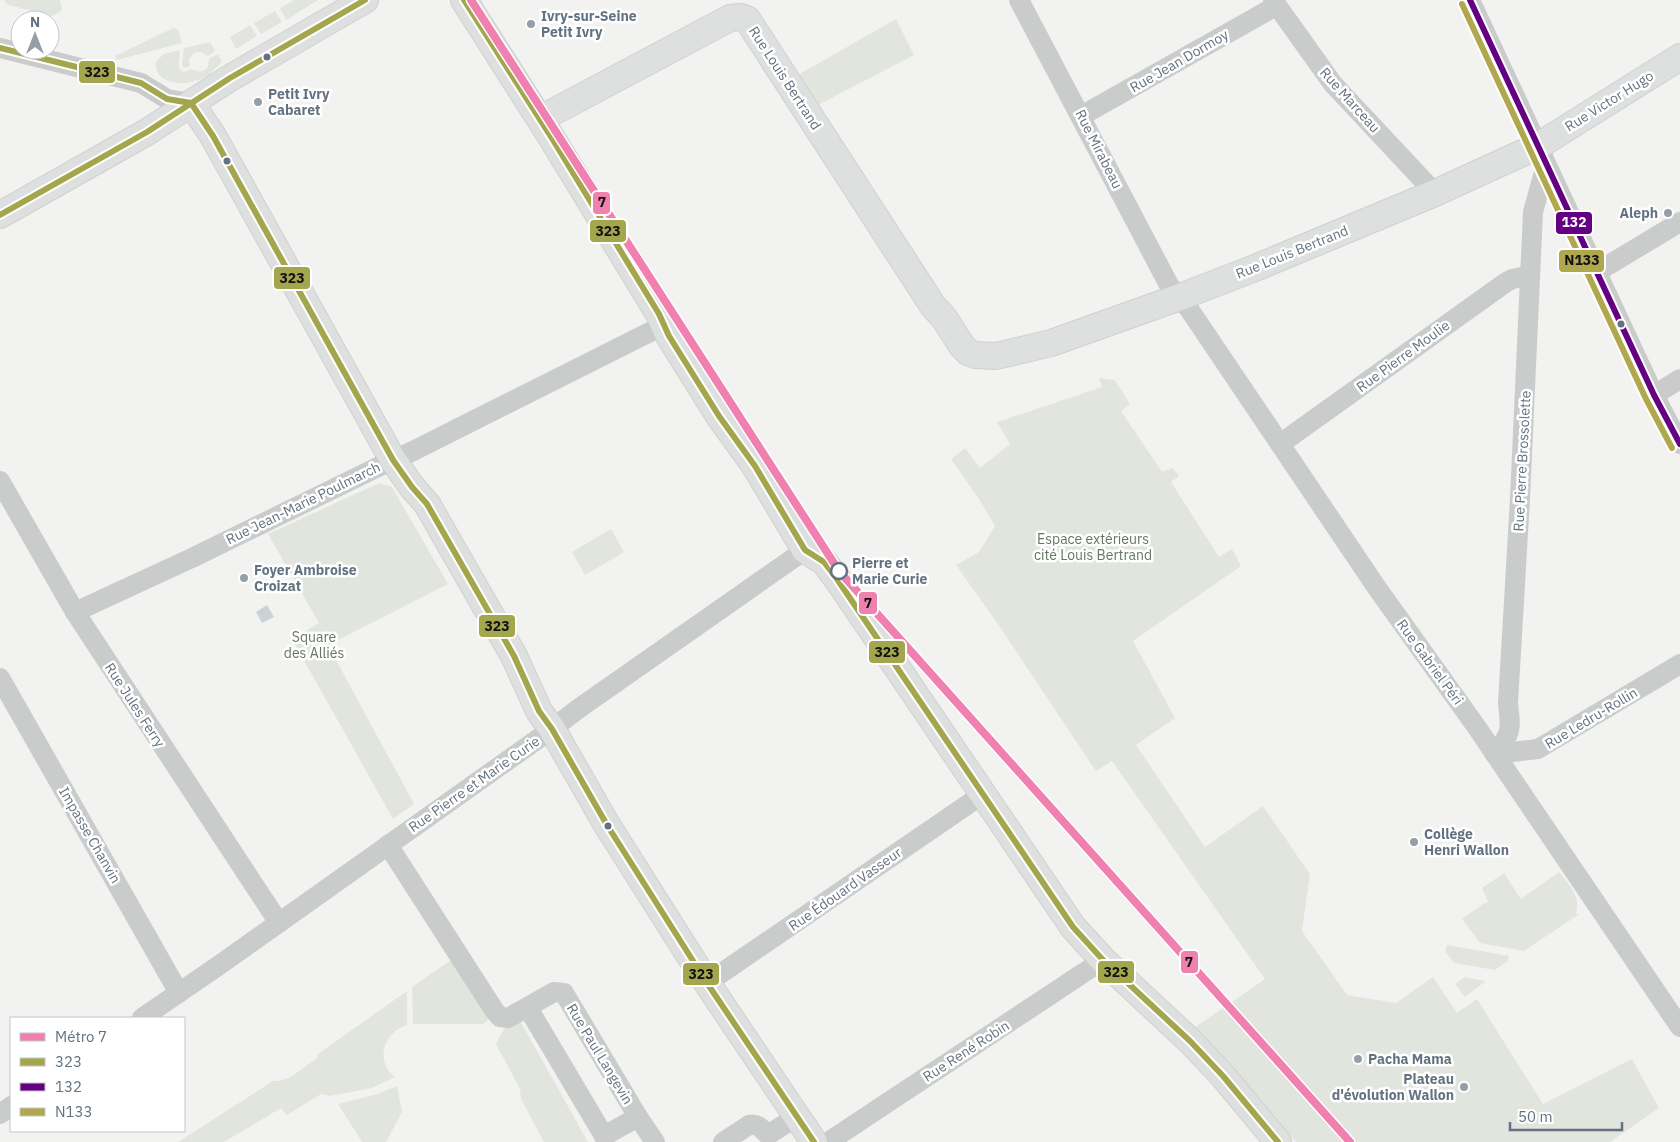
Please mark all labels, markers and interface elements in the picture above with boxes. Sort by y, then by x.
place label: Ivry-sur-Seine Petit Ivry [541,7,637,41]
north arrow [10,10,60,60]
text: N [30,13,40,31]
marker: Ivry-sur-Seine Petit Ivry [525,18,537,30]
street label: Rue Louis Bertrand [745,23,825,133]
street label: Rue Jean Dormoy [1127,25,1231,96]
unlabelled marker [262,52,272,62]
line badge: 323 [78,60,116,84]
text: 323 [84,63,110,81]
street label: Rue Marceau [1316,64,1384,136]
street label: Rue Victor Hugo [1561,66,1657,135]
place label: Petit Ivry Cabaret [268,85,330,119]
marker: Petit Ivry Cabaret [252,96,264,108]
street label: Rue Mirabeau [1071,106,1127,192]
unlabelled marker [222,156,232,166]
line badge: 7 [592,191,611,215]
text: 7 [598,193,606,211]
place label: Aleph [1619,204,1658,222]
marker: Aleph [1662,207,1674,219]
line badge: 132 [1555,211,1593,235]
text: 132 [1561,213,1587,231]
line badge: 323 [589,219,627,243]
street label: Rue Louis Bertrand [1233,221,1351,283]
text: 323 [595,222,621,240]
line badge: N133 [1558,249,1605,273]
text: N133 [1564,251,1600,269]
line badge: 323 [273,266,311,290]
text: 323 [279,269,305,287]
street label: Rue Pierre Moulie [1353,316,1453,396]
unlabelled marker [1616,319,1626,329]
street label: Rue Pierre Brossolette [1509,390,1535,532]
street label: Rue Jean-Marie Poulmarch [223,458,383,548]
park label: Espace extérieurs cité Louis Bertrand [1034,530,1152,564]
place label: Pierre et Marie Curie [852,554,927,588]
place label: Foyer Ambroise Croizat [254,561,357,595]
marker: Pierre et Marie Curie [830,562,848,580]
marker: Foyer Ambroise Croizat [238,572,250,584]
line badge: 7 [858,591,878,615]
text: 7 [864,594,872,612]
line badge: 323 [478,614,516,638]
street label: Rue Gabriel Péri [1393,616,1467,708]
text: 323 [484,617,510,635]
park label: Square des Alliés [284,628,344,662]
line badge: 323 [868,640,906,664]
text: 323 [874,643,900,661]
street label: Rue Jules Ferry [101,659,169,751]
street label: Rue Ledru-Rollin [1541,683,1641,753]
street label: Rue Pierre et Marie Curie [405,732,543,836]
street label: Impasse Chanvin [55,784,125,886]
unlabelled marker [603,821,613,831]
place label: Collège Henri Wallon [1424,825,1509,859]
marker: Collège Henri Wallon [1408,836,1420,848]
street label: Rue Édouard Vasseur [785,842,905,935]
line badge: 7 [1180,950,1199,974]
text: 7 [1185,953,1193,971]
line badge: 323 [1097,960,1135,984]
line badge: 323 [682,962,720,986]
text: 323 [1103,963,1129,981]
text: 323 [688,965,714,983]
street label: Rue Paul Langevin [563,1000,637,1108]
street label: Rue René Robin [919,1016,1013,1086]
legend [10,1017,185,1132]
text: Métro 7 [55,1027,107,1046]
place label: Pacha Mama [1368,1050,1452,1068]
text: 323 [55,1052,82,1071]
marker: Pacha Mama [1352,1053,1364,1065]
place label: Plateau d'évolution Wallon [1332,1070,1454,1104]
text: 132 [55,1077,82,1096]
marker: Plateau d'évolution Wallon [1458,1081,1470,1093]
scale bar [1510,1100,1622,1132]
text: N133 [55,1102,93,1121]
text: 50 m [1518,1107,1553,1126]

